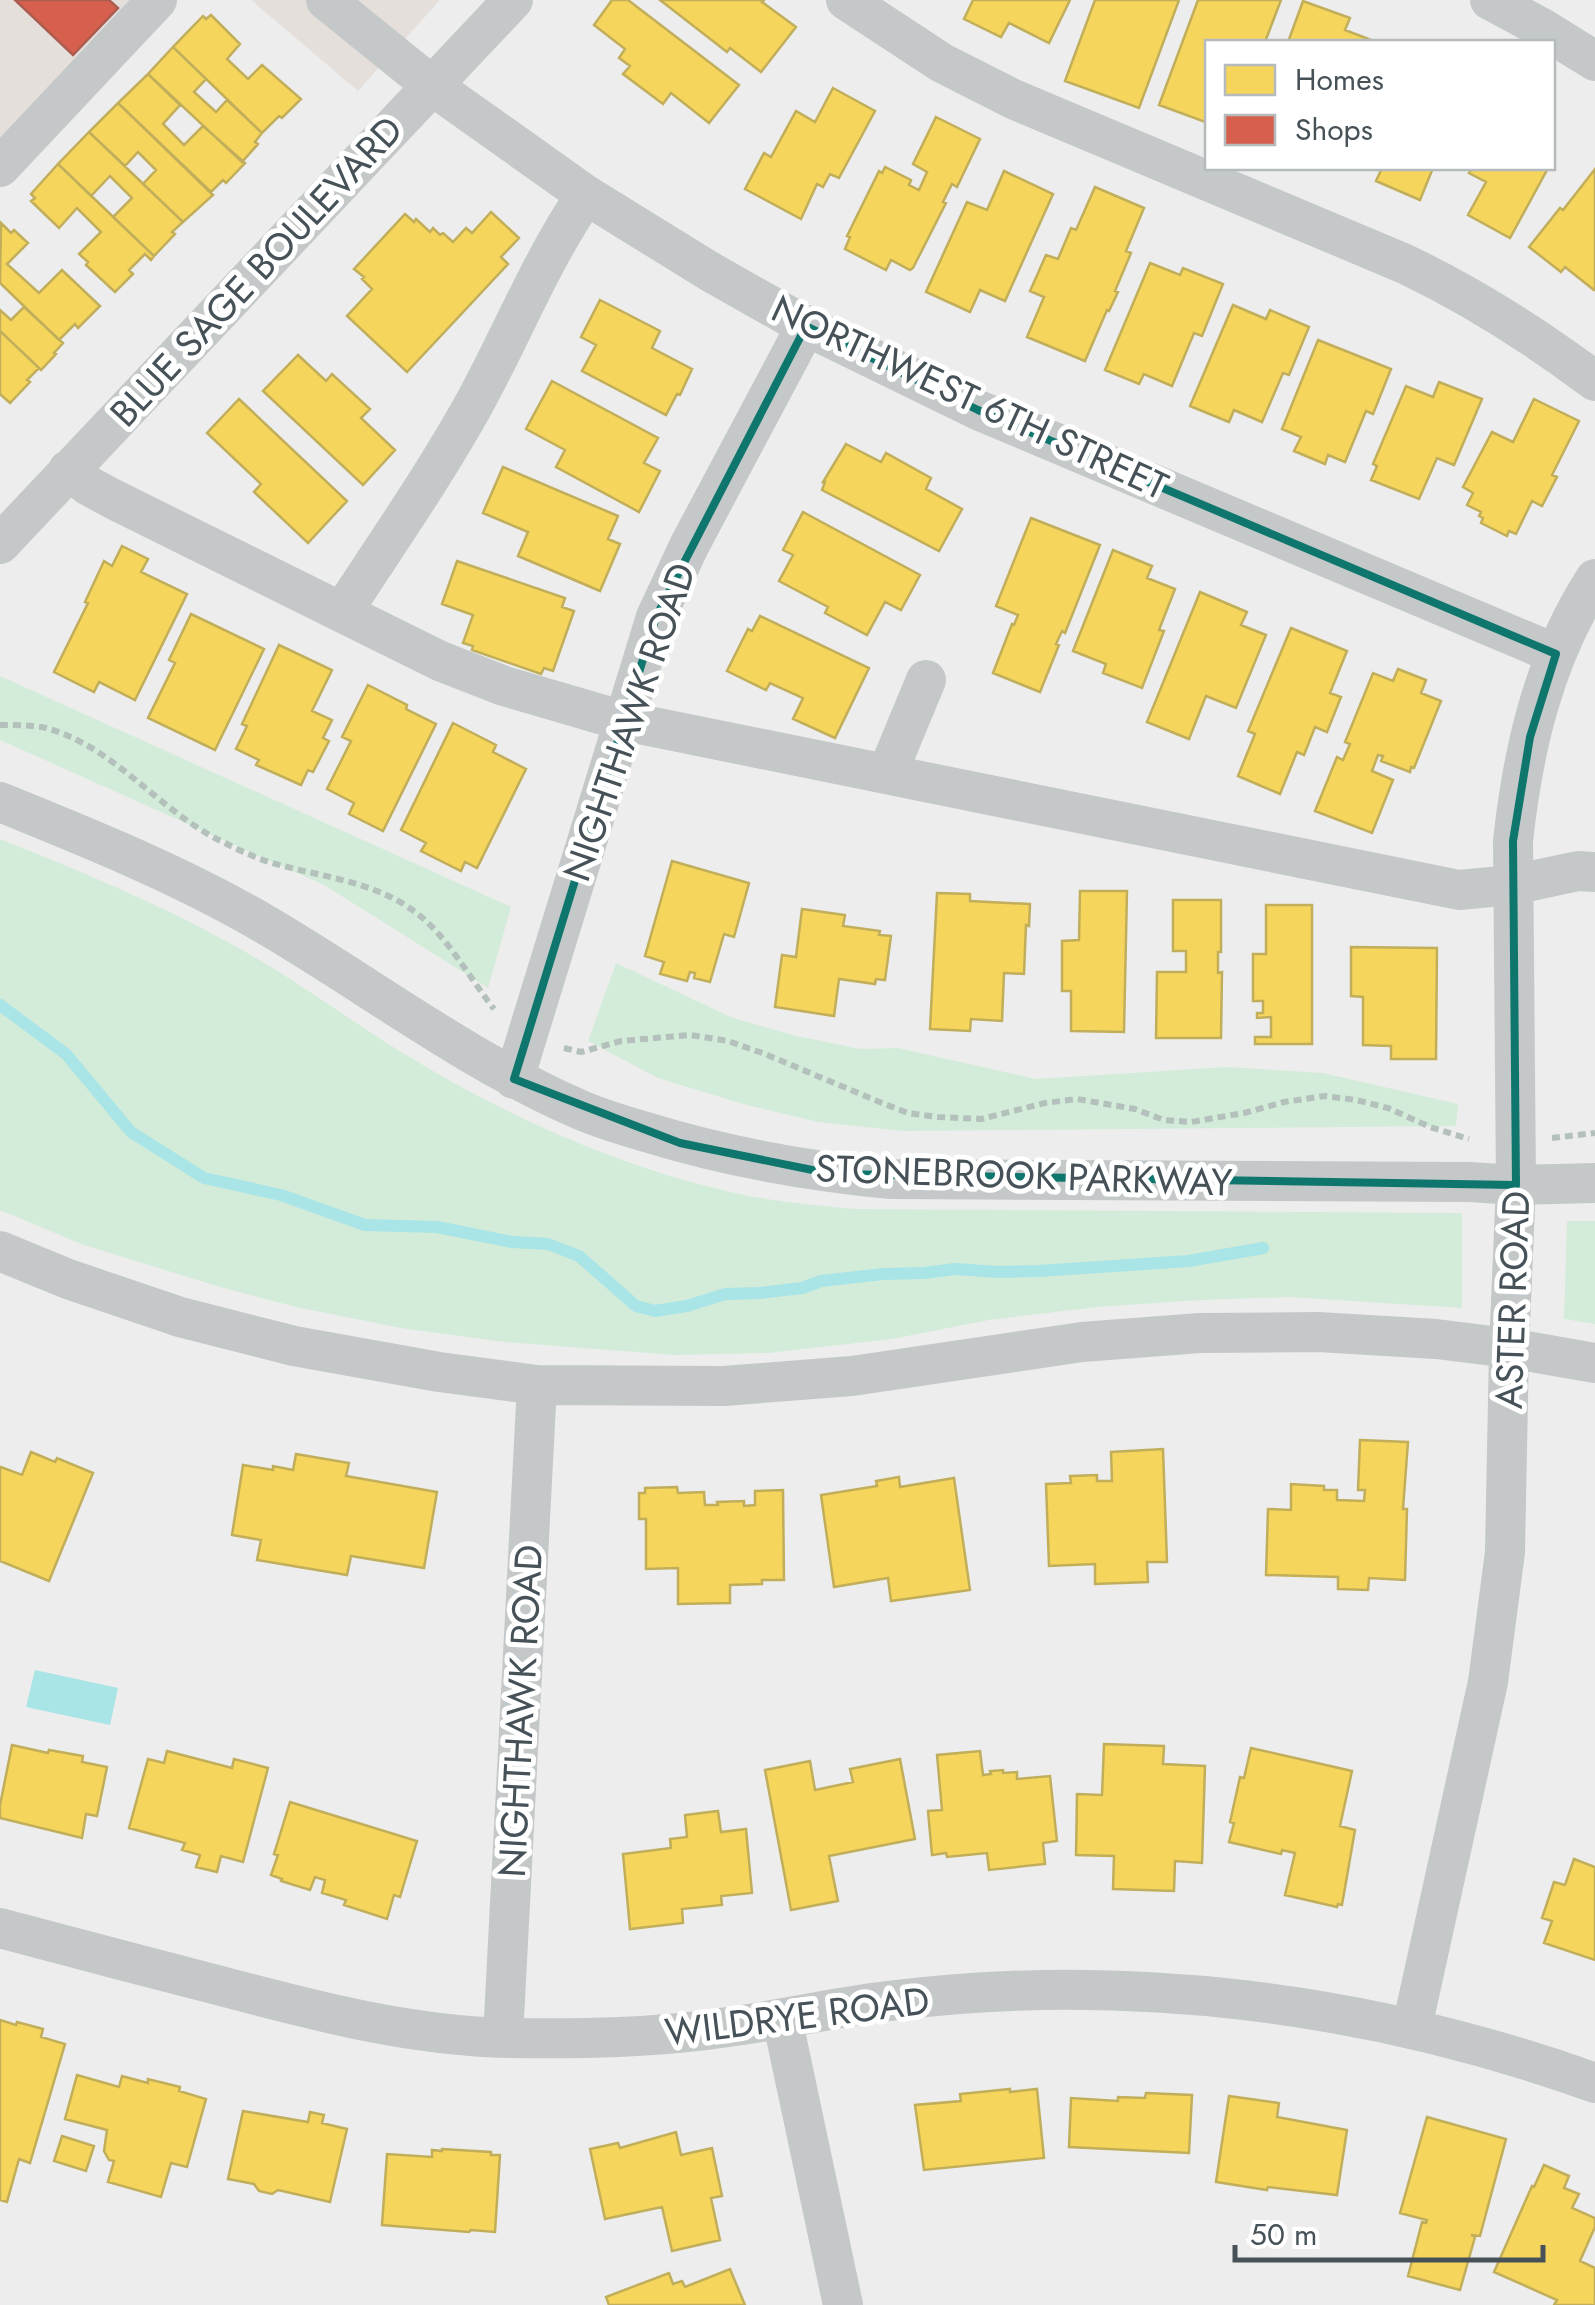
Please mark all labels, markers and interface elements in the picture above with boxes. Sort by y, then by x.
legend [1205,40,1555,170]
text: Homes [1295,58,1384,101]
street label: BLUE SAGE BOULEVARD [97,103,415,439]
text: Shops [1295,108,1373,151]
street label: NORTHWEST 6TH STREET [763,281,1177,513]
street label: NIGHTHAWK ROAD [549,556,709,888]
street label: STONEBROOK PARKWAY [815,1140,1234,1210]
street label: ASTER ROAD [1481,1190,1543,1410]
street label: NIGHTHAWK ROAD [484,1543,556,1879]
street label: WILDRYE ROAD [662,1973,932,2059]
scale bar [1235,2200,1542,2262]
text: 50 m [1250,2213,1317,2256]

